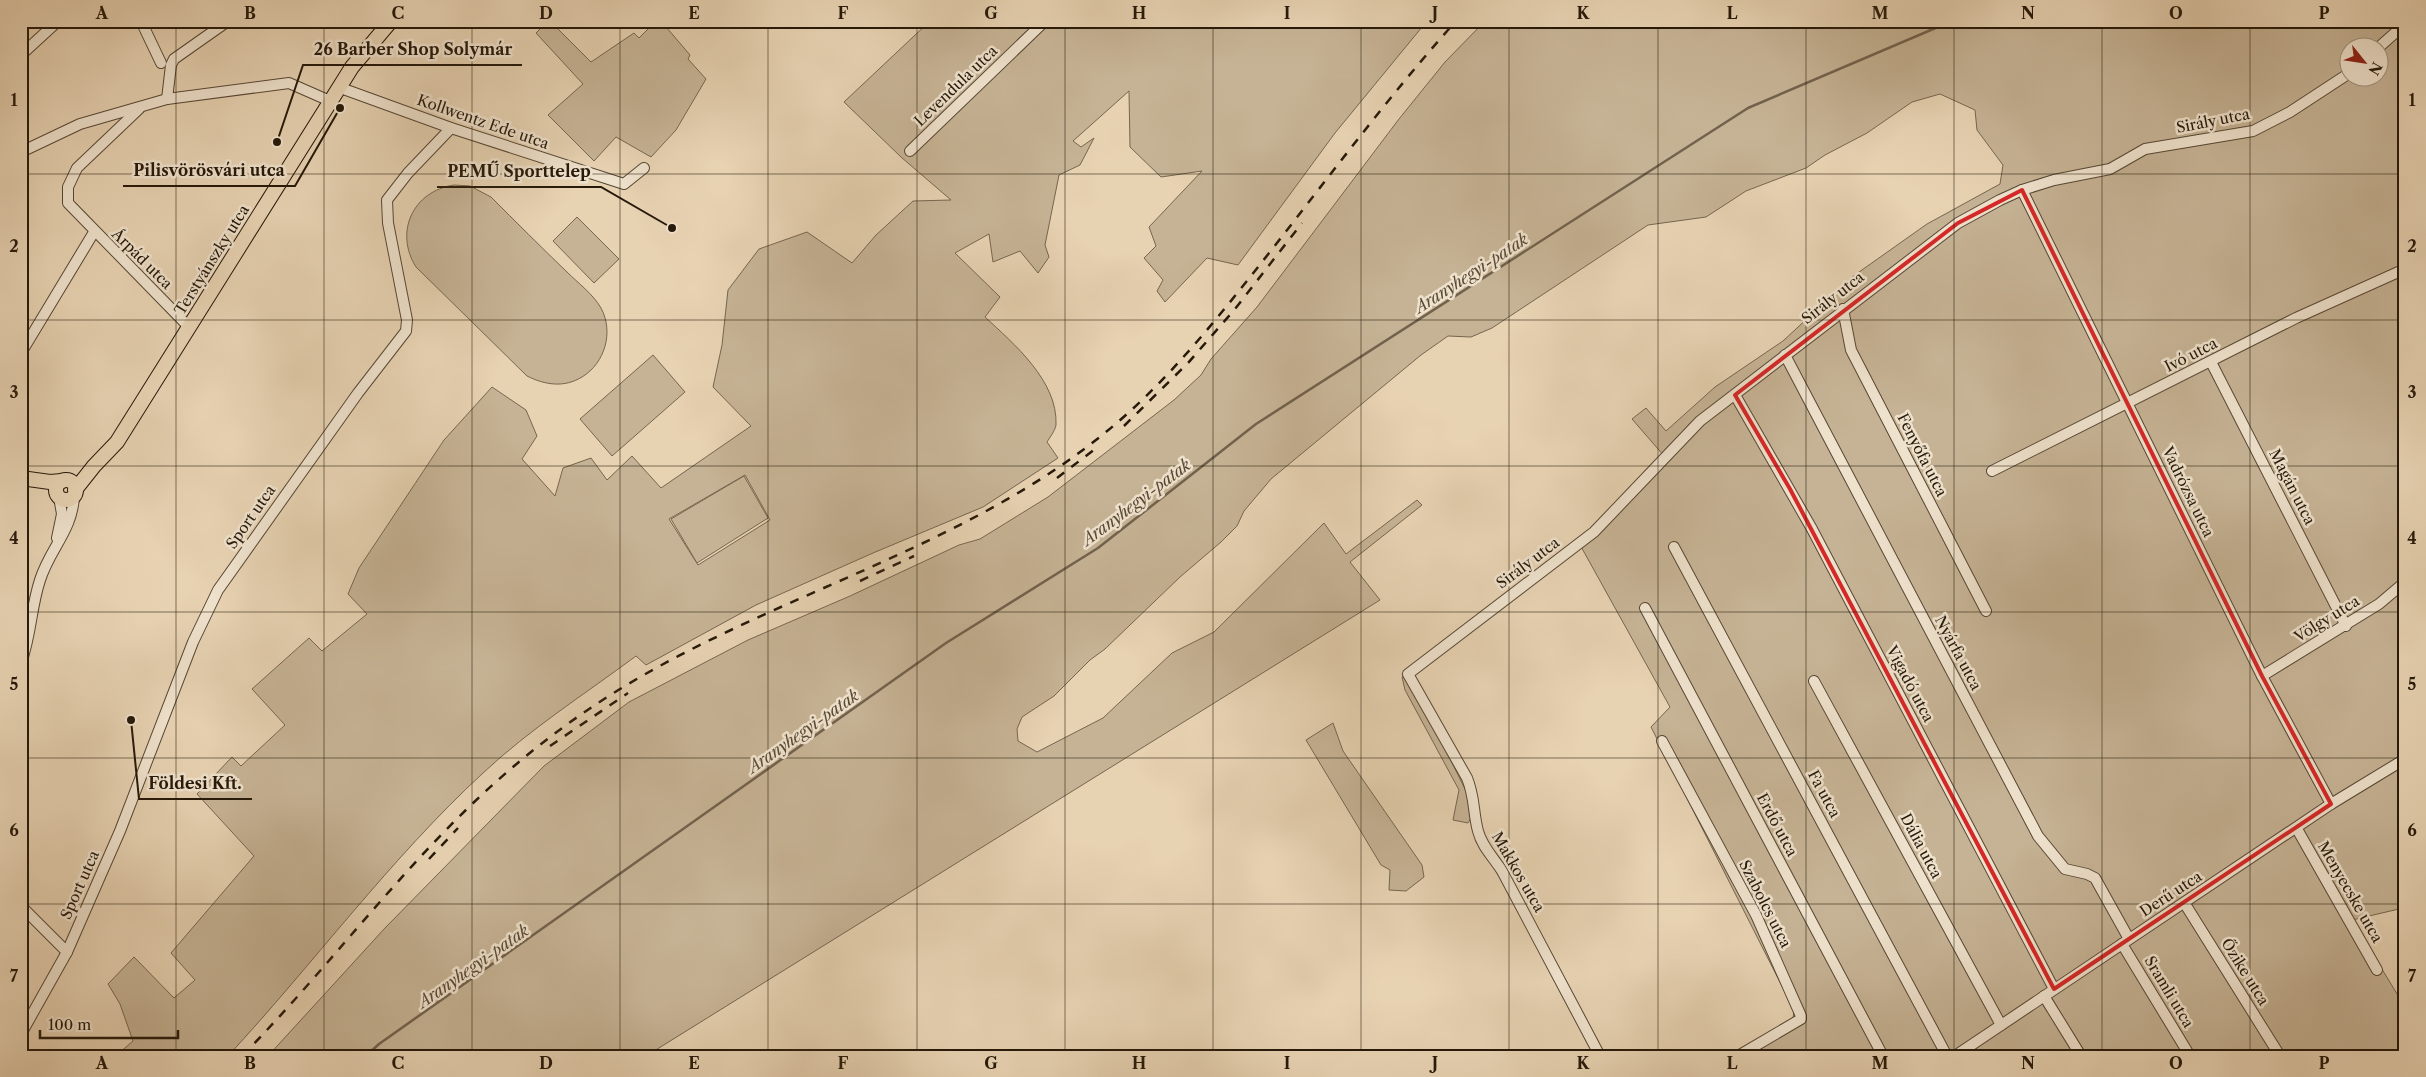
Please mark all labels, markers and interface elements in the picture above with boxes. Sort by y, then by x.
text: A [95,3,109,23]
text: B [244,3,256,23]
text: C [392,3,404,23]
text: D [539,3,553,23]
text: E [688,3,700,23]
text: F [838,3,849,23]
text: G [984,3,998,23]
text: H [1132,3,1146,23]
text: I [1284,3,1291,23]
text: J [1429,3,1438,23]
text: K [1577,3,1591,23]
text: L [1726,3,1738,23]
text: M [1872,3,1889,23]
text: N [2021,3,2035,23]
text: O [2169,3,2183,23]
text: P [2319,3,2330,23]
callout: 26 Barber Shop Solymár [303,34,522,65]
north arrow [2338,38,2388,88]
text: 26 Barber Shop Solymár [314,39,512,59]
street label: Levendula utca [910,41,1001,130]
text: N [2364,59,2386,78]
text: 1 [10,90,18,110]
street label: Kollwentz Ede utca [415,90,552,153]
text: 1 [2408,90,2416,110]
street label: Sirály utca [2175,104,2251,137]
callout: Pilisvörösvári utca [123,155,295,186]
callout: PEMŰ Sporttelep [437,156,601,187]
text: Pilisvörösvári utca [133,160,286,180]
text: PEMŰ Sporttelep [447,160,591,181]
street label: Terstyánszky utca [170,201,253,318]
street label: Árpád utca [107,224,177,293]
water label: Aranyhegyi-patak [1408,229,1532,319]
text: 2 [9,236,19,256]
text: 2 [2407,236,2417,256]
street label: Sirály utca [1798,267,1868,328]
street label: Ivó utca [2161,333,2220,376]
text: 3 [9,382,19,402]
text: 3 [2407,382,2417,402]
street label: Fenyőfa utca [1893,410,1952,500]
street label: Vadrózsa utca [2158,443,2219,540]
street label: Magán utca [2265,446,2320,528]
water label: Aranyhegyi-patak [1075,454,1195,551]
street label: Sport utca [222,481,279,552]
text: 4 [9,528,19,548]
text: 4 [2407,528,2417,548]
street label: Sirály utca [1492,533,1563,593]
street label: Völgy utca [2290,591,2363,647]
street label: Nyárfa utca [1931,612,1986,693]
street label: Vigadó utca [1882,641,1939,725]
text: 5 [10,674,19,694]
text: 5 [2408,674,2417,694]
water label: Aranyhegyi-patak [741,685,863,779]
street label: Fa utca [1804,767,1845,821]
callout: Földesi Kft. [139,768,252,799]
text: Földesi Kft. [148,773,242,793]
street label: Erdő utca [1753,790,1802,860]
street label: Dália utca [1896,810,1947,882]
text: 6 [9,820,19,840]
text: 6 [2407,820,2417,840]
street label: Makkos utca [1488,828,1549,915]
street label: Menyecske utca [2314,838,2387,946]
street label: Sport utca [56,847,103,922]
street label: Szabolcs utca [1735,857,1796,951]
street label: Derű utca [2136,866,2205,921]
water label: Aranyhegyi-patak [411,920,533,1014]
street label: Őzike utca [2217,935,2274,1009]
street label: Sramli utca [2141,952,2198,1031]
text: 7 [10,966,19,986]
text: 7 [2408,966,2417,986]
scale bar [40,1007,178,1039]
text: 100 m [48,1015,91,1034]
text: A [95,1053,109,1073]
text: B [244,1053,256,1073]
text: C [392,1053,404,1073]
text: D [539,1053,553,1073]
text: E [688,1053,700,1073]
text: F [838,1053,849,1073]
text: G [984,1053,998,1073]
text: H [1132,1053,1146,1073]
text: I [1284,1053,1291,1073]
text: J [1429,1053,1438,1073]
text: K [1577,1053,1591,1073]
text: L [1726,1053,1738,1073]
text: M [1872,1053,1889,1073]
text: N [2021,1053,2035,1073]
text: O [2169,1053,2183,1073]
text: P [2319,1053,2330,1073]

